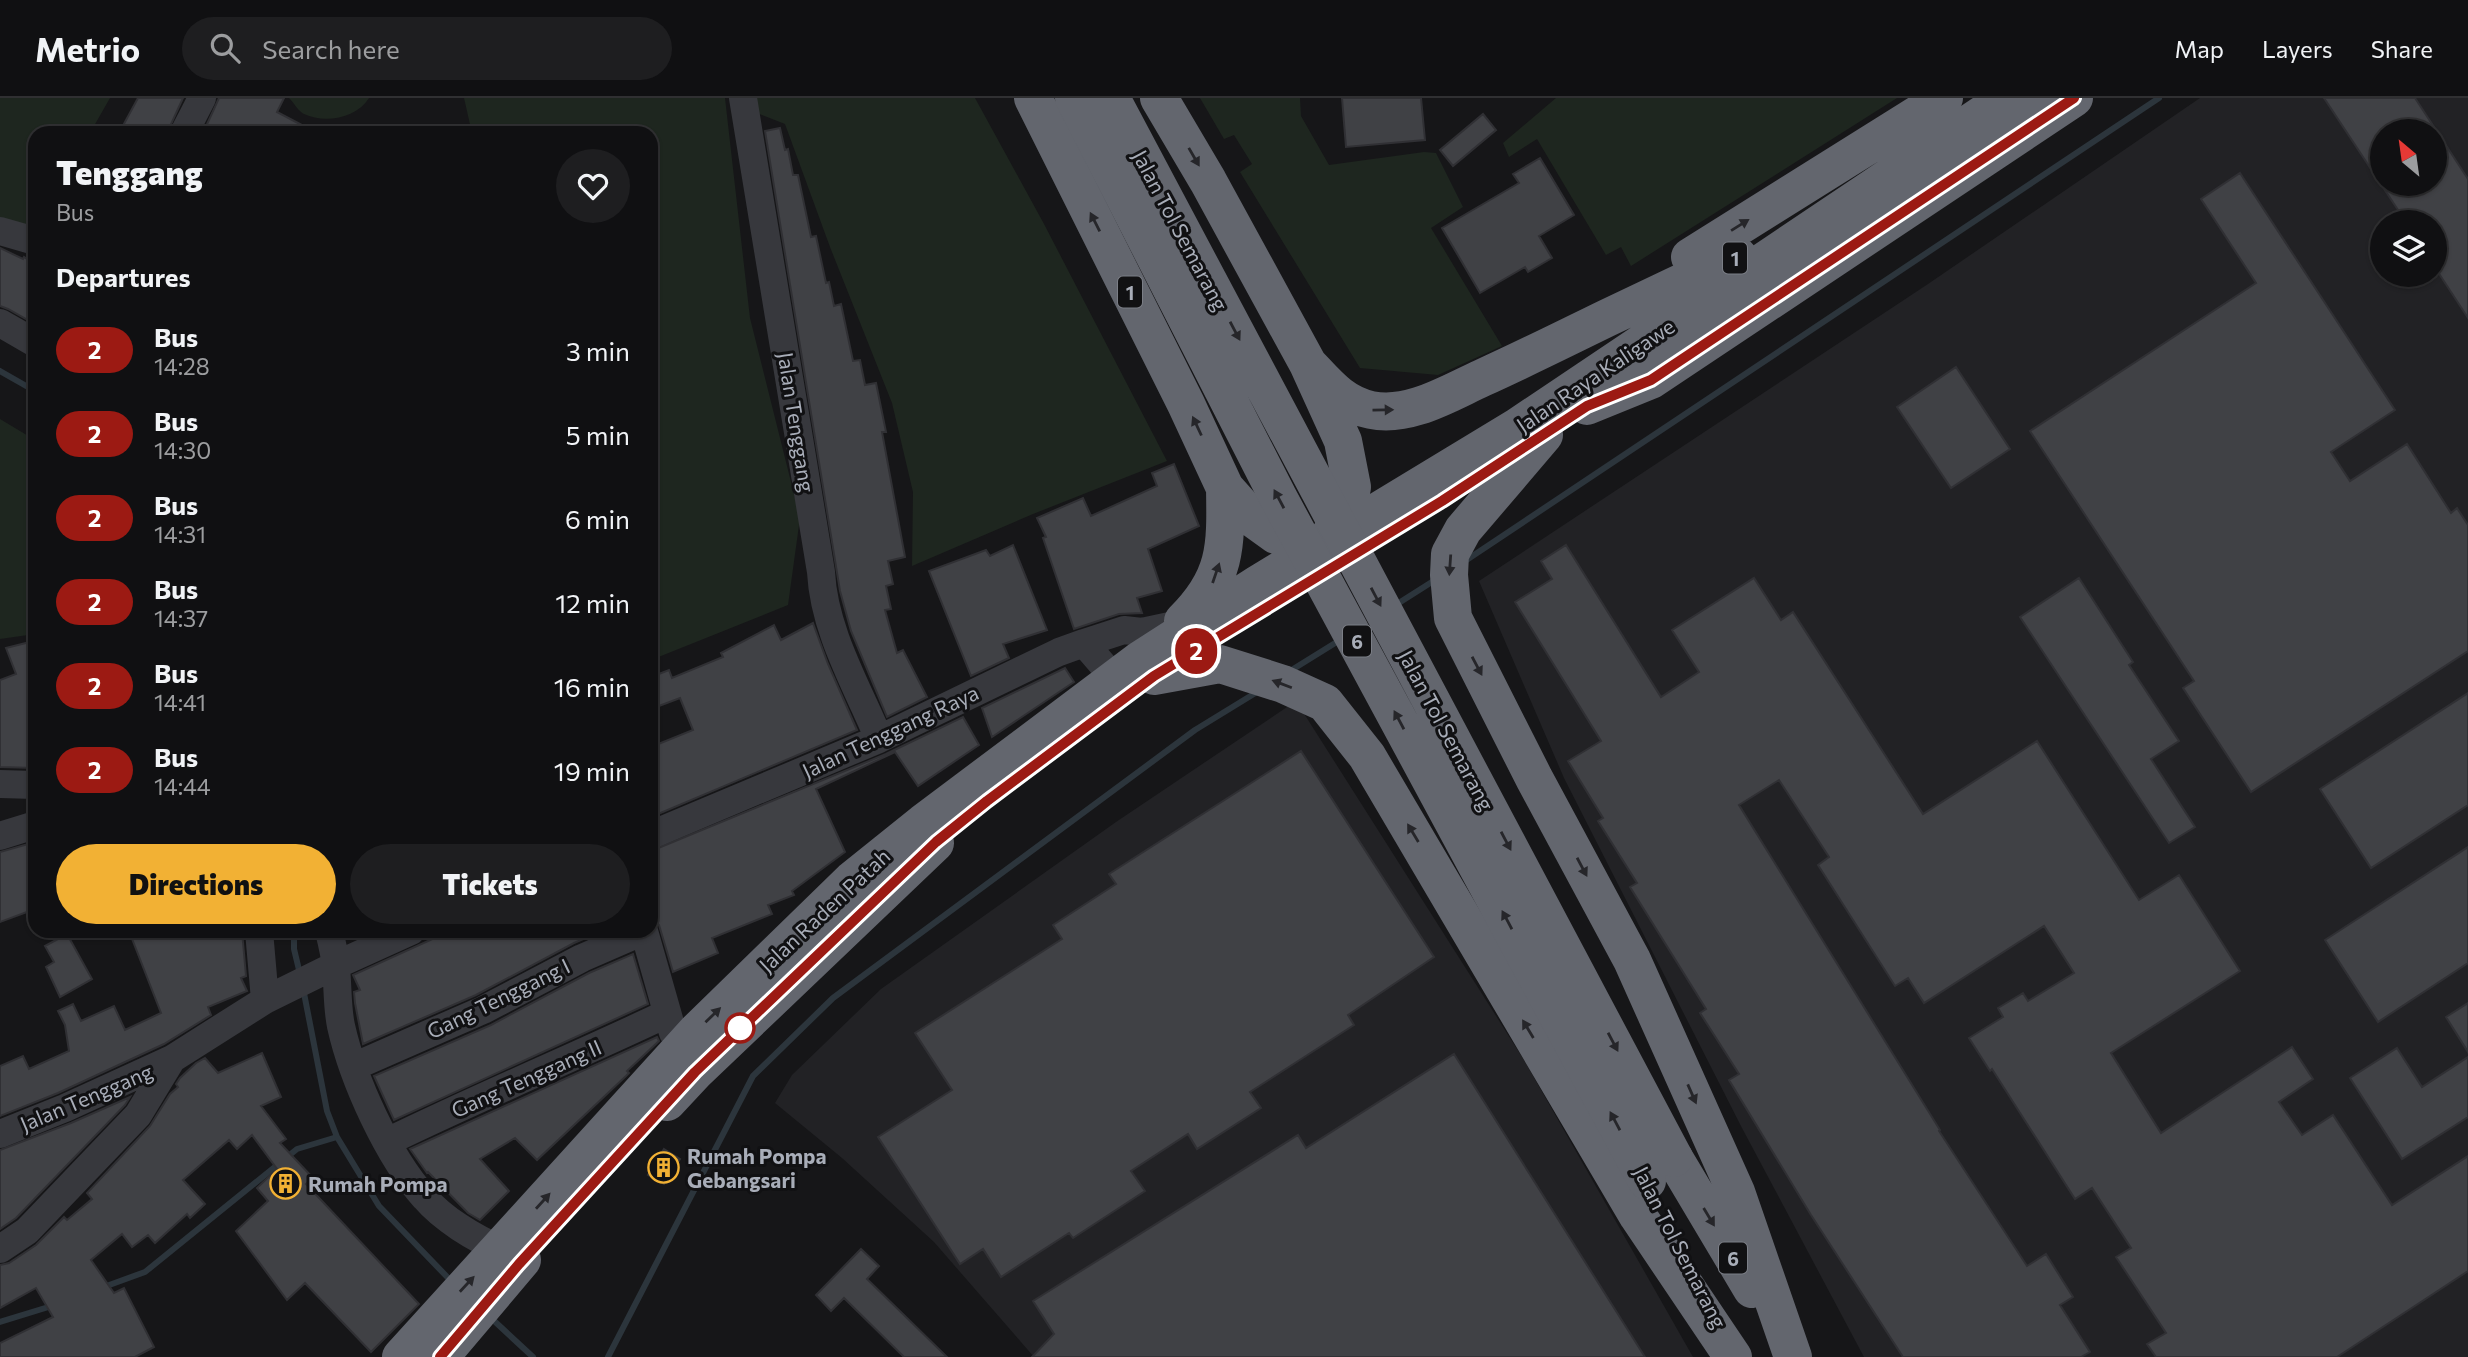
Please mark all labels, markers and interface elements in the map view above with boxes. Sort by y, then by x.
search box [182,17,672,80]
text: Metrio [35,28,140,69]
icon: search [206,29,244,67]
text: Search here [262,33,400,64]
text: Map [2175,34,2224,63]
text: Layers [2262,34,2333,63]
text: Share [2371,34,2433,63]
north arrow [2370,119,2446,196]
map controls [2370,119,2447,287]
street label: Jalan Tol Semarang [1128,145,1234,315]
one-way arrow [1188,147,1200,166]
button: heart [556,149,630,223]
text: Tenggang [56,151,203,192]
text: Bus [56,198,94,226]
button: layers [2370,210,2447,287]
one-way arrow [1090,212,1101,232]
one-way arrow [1730,219,1749,232]
road number: 1 [1723,242,1747,274]
text: Departures [56,261,191,292]
road number: 1 [1118,276,1142,308]
street label: Jalan Raya Kaligawe [1511,313,1679,437]
text: Bus [154,321,198,352]
one-way arrow [1229,322,1241,341]
text: 2 [88,335,101,364]
text: 3 min [566,335,630,366]
street label: Jalan Tenggang [774,350,820,494]
text: 14:28 [154,352,210,380]
one-way arrow [1372,404,1394,416]
text: Bus [154,405,198,436]
one-way arrow [1191,416,1202,436]
text: 2 [88,419,101,448]
text: 5 min [566,419,630,450]
text: 14:30 [154,436,211,464]
one-way arrow [1273,488,1285,508]
text: Bus [154,489,198,520]
text: 2 [88,503,101,532]
text: 6 min [565,503,630,534]
text: 14:31 [154,520,206,548]
one-way arrow [1444,554,1455,576]
one-way arrow [1211,562,1222,583]
text: Bus [154,573,198,604]
text: 2 [88,587,101,616]
text: 12 min [555,587,630,618]
one-way arrow [1370,587,1382,607]
text: 14:37 [154,604,208,632]
road number: 6 [1343,626,1371,656]
line badge: 2 [1173,628,1219,674]
text: 2 [1189,636,1203,665]
street label: Jalan Tol Semarang [1394,645,1500,815]
one-way arrow [1471,656,1483,675]
text: Bus [154,657,198,688]
text: 2 [88,671,101,700]
text: 16 min [554,671,630,702]
street label: Jalan Tenggang Raya [798,679,982,783]
one-way arrow [1272,679,1293,690]
text: 14:41 [154,688,206,716]
one-way arrow [1394,710,1405,730]
text: Bus [154,741,198,772]
text: 2 [88,755,101,784]
text: 19 min [554,755,630,786]
text: 14:44 [154,772,211,800]
one-way arrow [1407,823,1419,843]
one-way arrow [1500,831,1512,851]
street label: Jalan Raden Patah [753,843,895,977]
button: Directions [56,844,336,924]
button: Tickets [350,844,630,924]
one-way arrow [1576,858,1588,877]
one-way arrow [1501,910,1513,930]
street label: Gang Tenggang I [423,953,573,1043]
one-way arrow [704,1007,721,1023]
unlabelled marker [725,1013,755,1043]
one-way arrow [1522,1019,1534,1039]
one-way arrow [1607,1032,1619,1052]
street label: Gang Tenggang II [447,1034,605,1122]
street label: Jalan Tenggang [16,1058,156,1136]
one-way arrow [1686,1084,1698,1104]
one-way arrow [1609,1111,1621,1130]
place label: Rumah Pompa Gebangsari [687,1143,827,1192]
building icon: Rumah Pompa Gebangsari [647,1150,681,1184]
street label: Jalan Tol Semarang [1629,1162,1733,1332]
building icon: Rumah Pompa [268,1166,302,1200]
place label: Rumah Pompa [308,1171,448,1196]
one-way arrow [535,1192,551,1210]
one-way arrow [1703,1207,1716,1226]
road number: 6 [1719,1242,1747,1274]
one-way arrow [459,1276,475,1293]

